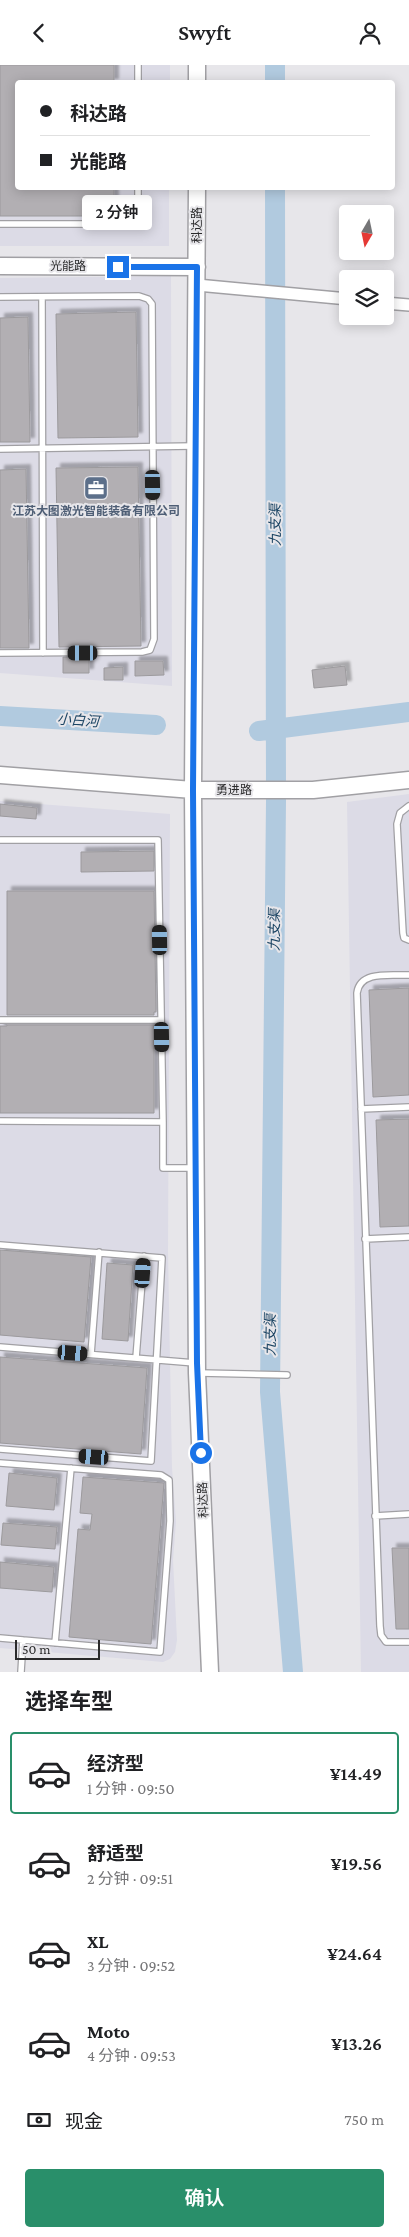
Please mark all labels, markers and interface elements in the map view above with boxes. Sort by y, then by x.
icon: back [25,19,53,47]
icon: person [356,19,384,47]
text: Swyft [178,20,231,45]
text: 科达路 [70,103,127,124]
text: 光能路 [70,151,127,172]
callout: 2 分钟 [83,195,153,229]
text: 2 分钟 [96,204,139,221]
north arrow [339,205,394,260]
map controls [339,205,394,325]
street label: 科达路 [190,207,204,243]
route end [107,256,129,278]
street label: 光能路 [50,259,86,273]
button: layers [339,270,394,325]
car [145,470,160,500]
office icon: 江苏大图激光智能装备有限公司 [83,475,109,501]
water label: 九支渠 [267,502,283,546]
place label: 江苏大图激光智能装备有限公司 [12,504,180,518]
car [68,646,98,661]
water label: 小白河 [56,711,102,730]
street label: 勇进路 [216,783,252,797]
water label: 九支渠 [266,907,282,951]
car [152,925,167,955]
car [154,1022,169,1052]
car [134,1258,151,1288]
water label: 九支渠 [262,1312,278,1356]
car [57,1344,88,1362]
route start [190,1442,212,1464]
car [78,1448,109,1466]
street label: 科达路 [195,1482,211,1518]
scale bar [15,1637,100,1660]
text: 50 m [22,1641,50,1657]
text: 选择车型 [25,1689,113,1714]
icon: car [27,1751,72,1796]
text: 经济型 [87,1753,144,1774]
text: ¥14.49 [330,1763,382,1784]
text: 1 分钟 · 09:50 [87,1780,175,1797]
icon: car [27,1841,72,1886]
text: 舒适型 [87,1843,144,1864]
text: ¥19.56 [331,1853,382,1874]
text: 2 分钟 · 09:51 [87,1870,173,1887]
icon: car [27,1931,72,1976]
text: XL [87,1931,109,1952]
text: ¥24.64 [327,1943,382,1964]
text: 3 分钟 · 09:52 [87,1957,175,1974]
icon: car [27,2021,72,2066]
text: Moto [87,2021,130,2042]
text: ¥13.26 [331,2033,382,2054]
text: 4 分钟 · 09:53 [87,2047,176,2064]
icon: cash [25,2106,53,2134]
text: 现金 [65,2111,103,2132]
text: 750 m [344,2111,384,2128]
button: 确认 [25,2169,384,2227]

